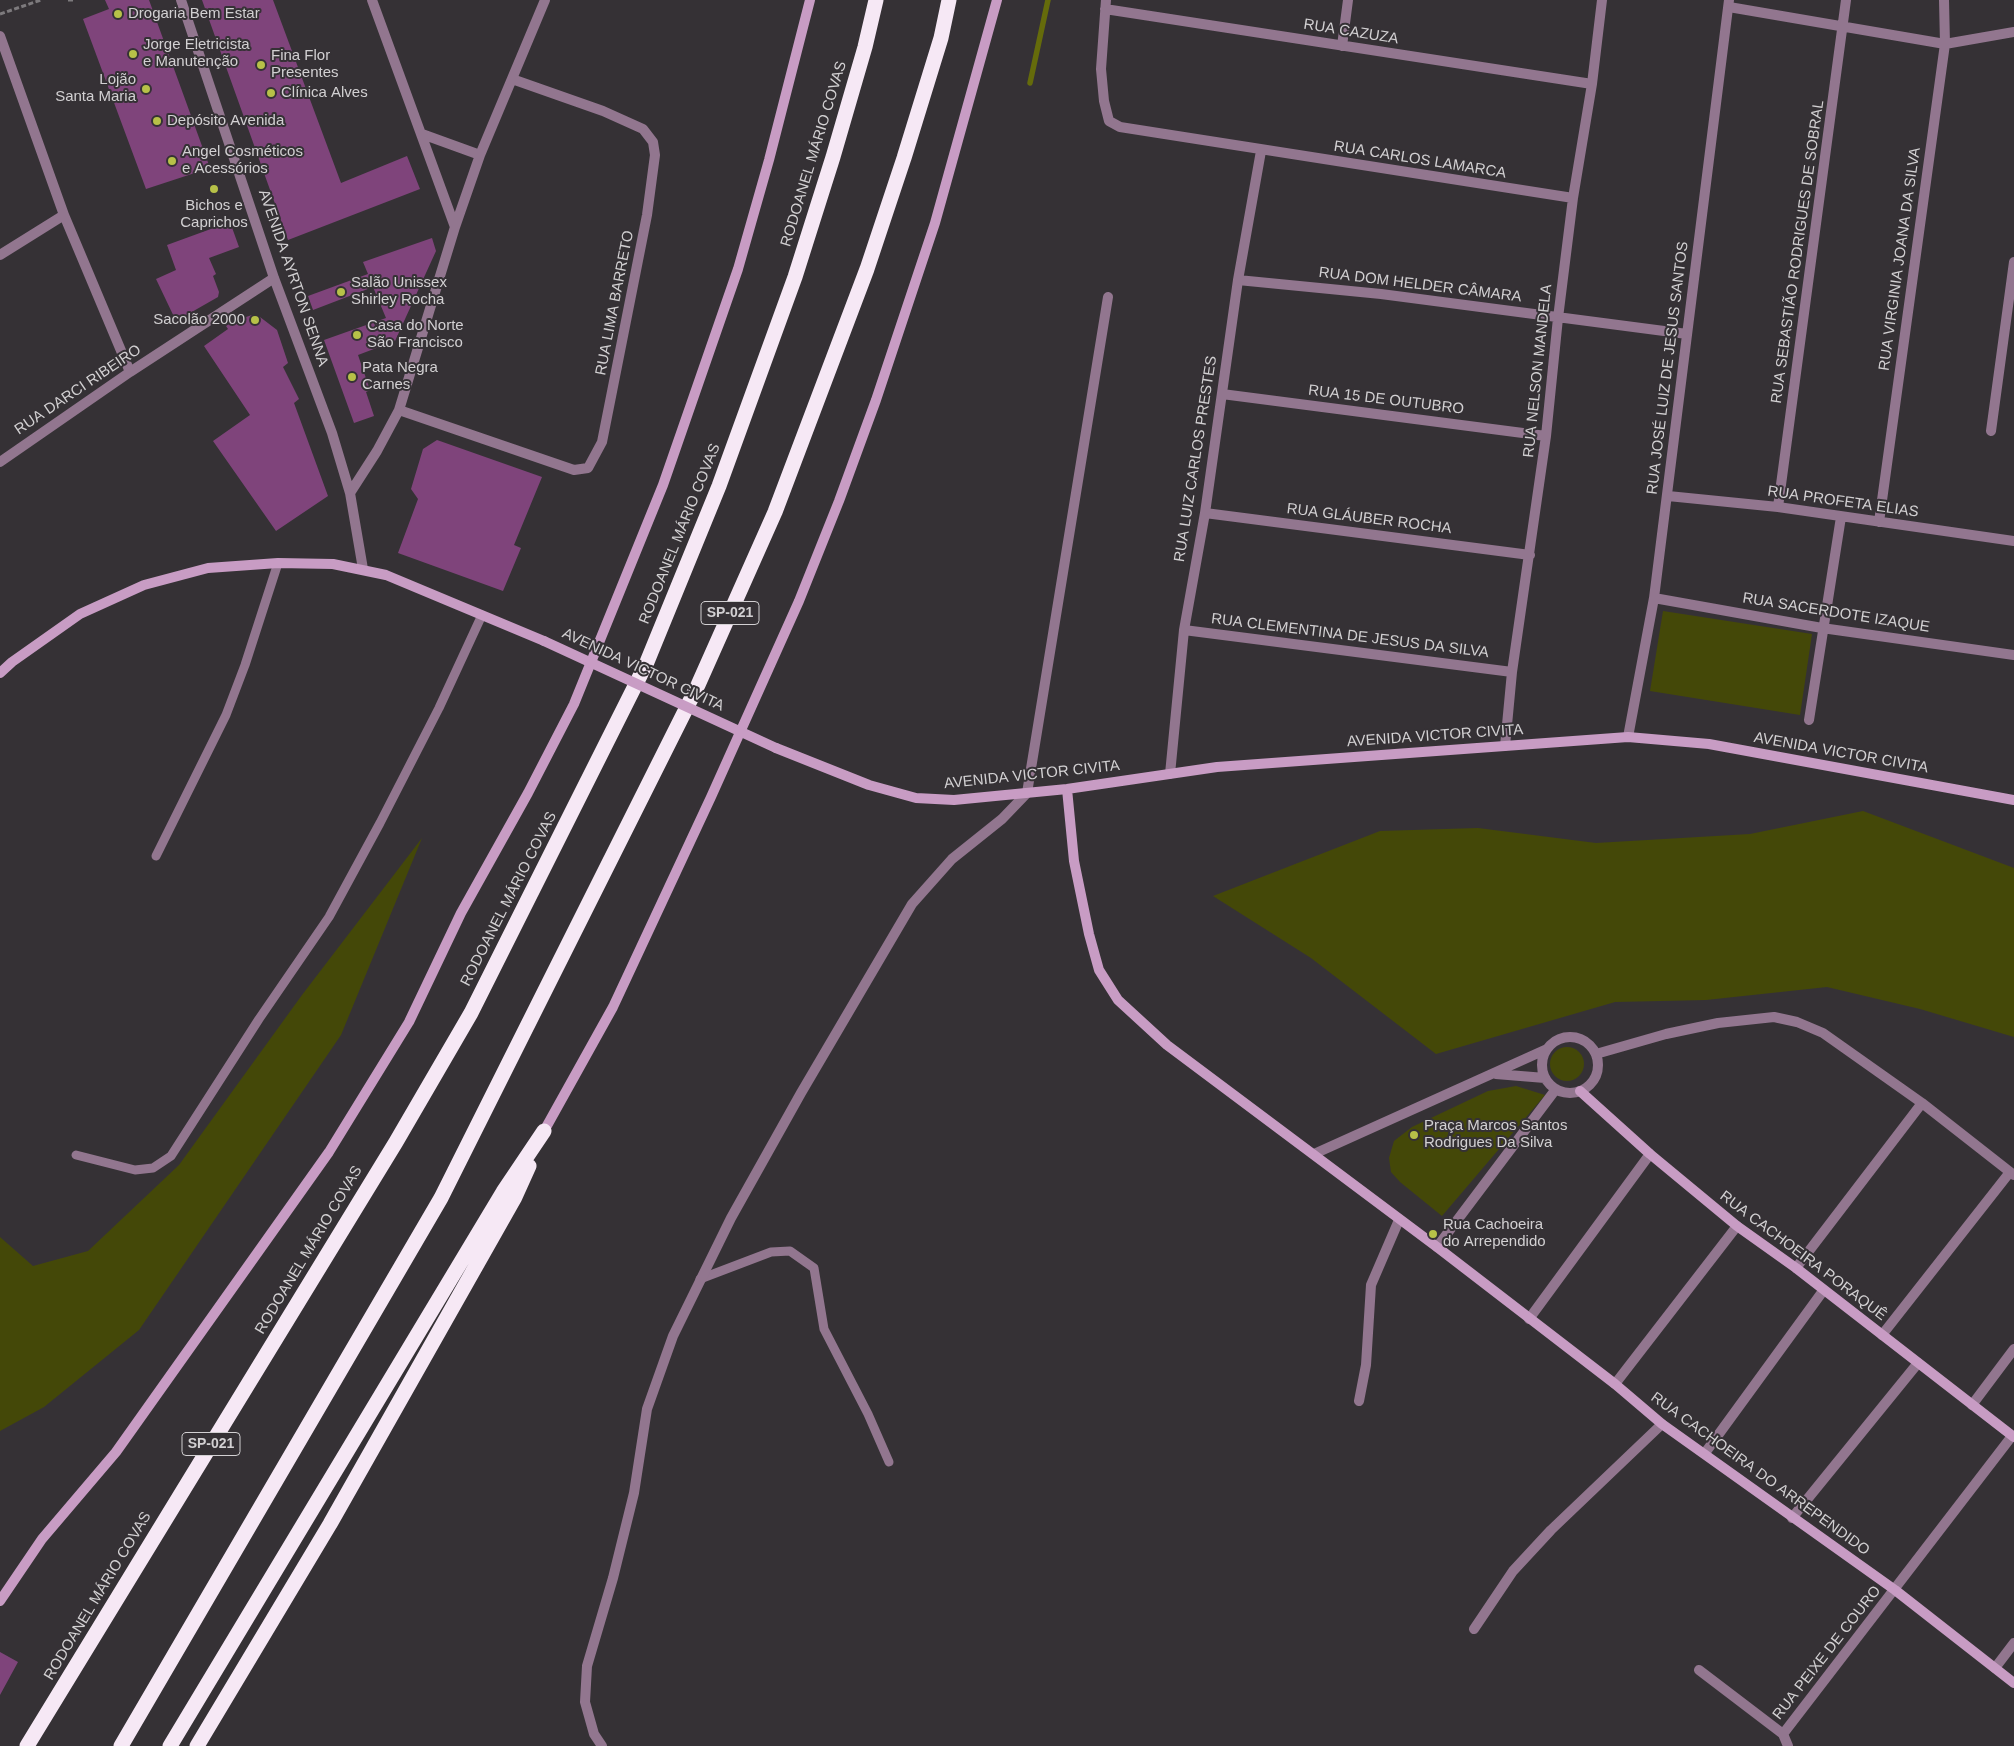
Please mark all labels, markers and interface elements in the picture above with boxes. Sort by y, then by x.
place label: Drogaria Bem Estar [128,5,260,23]
marker: Drogaria Bem Estar [112,8,124,20]
street label: RUA CAZUZA [1302,16,1400,48]
place label: Jorge Eletricista e Manutenção [143,36,250,71]
place label: Fina Flor Presentes [271,47,339,82]
marker: Jorge Eletricista e Manutenção [127,48,139,60]
marker: Fina Flor Presentes [255,59,267,71]
street label: RODOANEL MÁRIO COVAS [777,59,851,249]
place label: Lojão Santa Maria [55,71,136,106]
marker: Lojão Santa Maria [140,83,152,95]
place label: Clínica Alves [281,84,368,102]
marker: Clínica Alves [265,87,277,99]
street label: RUA SEBASTIÃO RODRIGUES DE SOBRAL [1768,99,1828,405]
place label: Depósito Avenida [167,112,284,130]
marker: Depósito Avenida [151,115,163,127]
street label: RUA CARLOS LAMARCA [1333,137,1507,183]
place label: Angel Cosméticos e Acessórios [182,143,303,178]
street label: RUA VIRGINIA JOANA DA SILVA [1875,146,1925,372]
marker: Angel Cosméticos e Acessórios [166,155,178,167]
marker: Bichos e Caprichos [208,183,220,195]
street label: AVENIDA AYRTON SENNA [254,187,332,369]
place label: Bichos e Caprichos [180,197,248,232]
street label: RUA LIMA BARRETO [592,229,638,377]
street label: RUA JOSÉ LUIZ DE JESUS SANTOS [1644,240,1692,496]
street label: RUA DOM HELDER CÂMARA [1318,264,1522,306]
place label: Salão Unissex Shirley Rocha [351,274,447,309]
street label: RUA NELSON MANDELA [1520,283,1556,459]
marker: Salão Unissex Shirley Rocha [335,286,347,298]
place label: Sacolão 2000 [153,311,245,329]
marker: Sacolão 2000 [249,314,261,326]
place label: Casa do Norte São Francisco [367,317,464,352]
marker: Casa do Norte São Francisco [351,329,363,341]
street label: RUA DARCI RIBEIRO [11,341,145,439]
street label: RUA LUIZ CARLOS PRESTES [1171,355,1221,563]
place label: Pata Negra Carnes [362,359,438,394]
marker: Pata Negra Carnes [346,371,358,383]
street label: RUA 15 DE OUTUBRO [1307,382,1465,418]
street label: RODOANEL MÁRIO COVAS [635,441,725,627]
street label: RUA PROFETA ELIAS [1766,482,1920,522]
street label: RUA GLÁUBER ROCHA [1286,500,1452,538]
street label: RUA SACERDOTE IZAQUE [1741,589,1931,637]
road number: SP-021 [701,602,759,624]
street label: RUA CLEMENTINA DE JESUS DA SILVA [1210,610,1490,662]
street label: AVENIDA VICTOR CIVITA [559,625,727,715]
street label: AVENIDA VICTOR CIVITA [1346,721,1524,751]
street label: AVENIDA VICTOR CIVITA [1752,729,1930,777]
street label: AVENIDA VICTOR CIVITA [943,757,1121,793]
street label: RODOANEL MÁRIO COVAS [457,809,561,989]
place label: Praça Marcos Santos Rodrigues Da Silva [1424,1117,1567,1152]
marker: Praça Marcos Santos Rodrigues Da Silva [1408,1129,1420,1141]
street label: RODOANEL MÁRIO COVAS [252,1163,366,1337]
street label: RUA CACHOEIRA PORAQUÊ [1716,1187,1890,1325]
place label: Rua Cachoeira do Arrependido [1443,1216,1546,1251]
marker: Rua Cachoeira do Arrependido [1427,1228,1439,1240]
street label: RUA CACHOEIRA DO ARREPENDIDO [1647,1389,1873,1559]
road number: SP-021 [182,1432,240,1456]
street label: RODOANEL MÁRIO COVAS [41,1509,155,1683]
street label: RUA PEIXE DE COURO [1769,1582,1885,1724]

